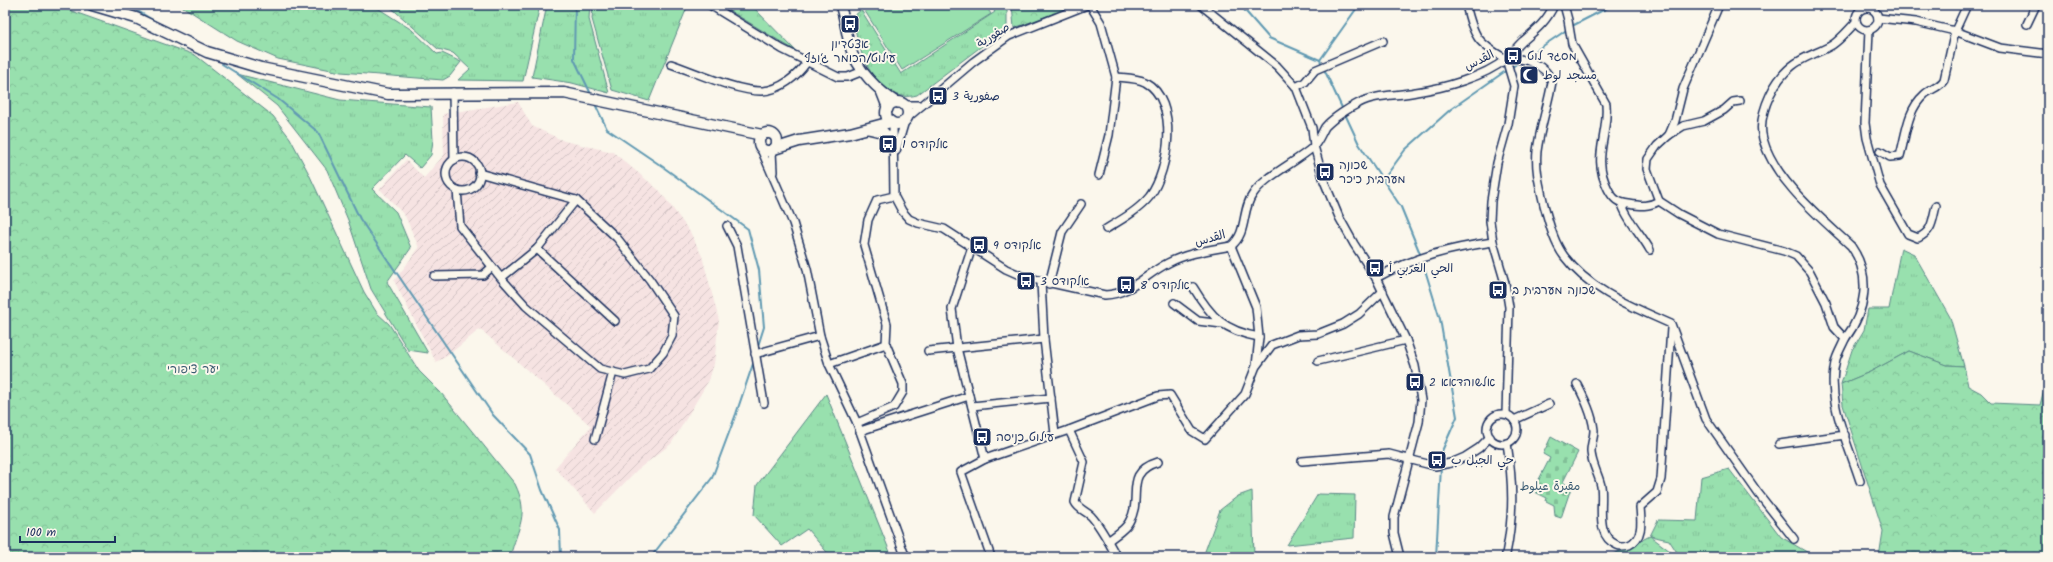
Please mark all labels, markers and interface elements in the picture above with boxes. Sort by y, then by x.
bus stop icon: אצטדיון עילוט/הכומר ג׳וזף [839,13,861,35]
street label: صفورية [973,18,1014,53]
place label: אצטדיון עילוט/הכומר ג׳וזף [804,35,896,68]
street label: القدس [1461,45,1497,76]
bus stop icon: מסגד לוט [1502,45,1524,67]
place label: מסגד לוט [1527,47,1577,66]
mosque icon: مسجد لوط [1518,64,1540,86]
place label: مسجد لوط [1543,66,1597,85]
bus stop icon: صفورية 3 [927,85,949,107]
place label: صفورية 3 [952,87,1000,106]
bus stop icon: אלקודס 1 [877,133,899,155]
place label: אלקודס 1 [902,135,949,154]
place label: שכונה מערבית כיכר [1339,156,1405,189]
bus stop icon: שכונה מערבית כיכר [1314,161,1336,183]
street label: القدس [1193,225,1228,252]
bus stop icon: אלקודס 9 [968,234,990,256]
place label: אלקודס 9 [993,236,1042,255]
bus stop icon: الحي الغربي أ [1364,257,1386,279]
place label: الحي الغربي أ [1389,259,1453,279]
bus stop icon: אלקודס 3 [1015,270,1037,292]
place label: אלקודס 3 [1040,272,1090,291]
bus stop icon: אלקודס 8 [1115,274,1137,296]
place label: אלקודס 8 [1140,276,1190,295]
bus stop icon: שכונה מערבית ב [1487,279,1509,301]
place label: שכונה מערבית ב [1512,281,1596,300]
park label: יער ציפורי [167,360,219,379]
bus stop icon: אלשוהדאא 2 [1404,371,1426,393]
place label: אלשוהדאא 2 [1429,373,1496,392]
bus stop icon: עילוט כניסה [971,426,993,448]
place label: עילוט כניסה [996,428,1054,447]
bus stop icon: حي الجبل ب [1426,449,1448,471]
place label: حي الجبل ب [1451,451,1514,471]
park label: مقبرة عيلوط [1520,477,1580,496]
scale bar [20,518,115,544]
text: 100 m [26,523,57,542]

